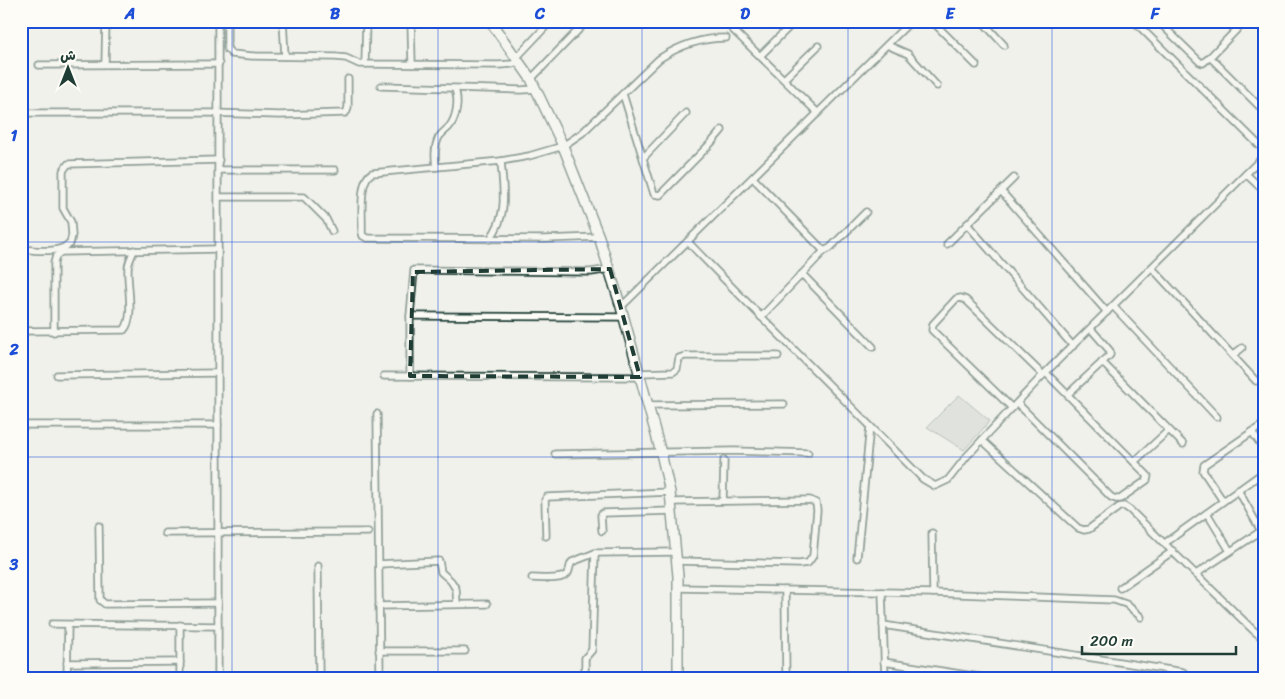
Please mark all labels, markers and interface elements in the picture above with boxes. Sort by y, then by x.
text: A [124,0,135,28]
text: B [330,0,341,28]
text: C [534,0,546,28]
text: D [740,0,750,28]
text: E [946,0,956,28]
text: F [1150,0,1161,28]
north arrow [42,42,92,92]
text: ش [60,43,76,68]
text: 1 [11,121,18,150]
text: 2 [8,335,19,364]
text: 3 [9,550,19,579]
scale bar [1082,624,1236,656]
text: 200 m [1090,628,1134,654]

